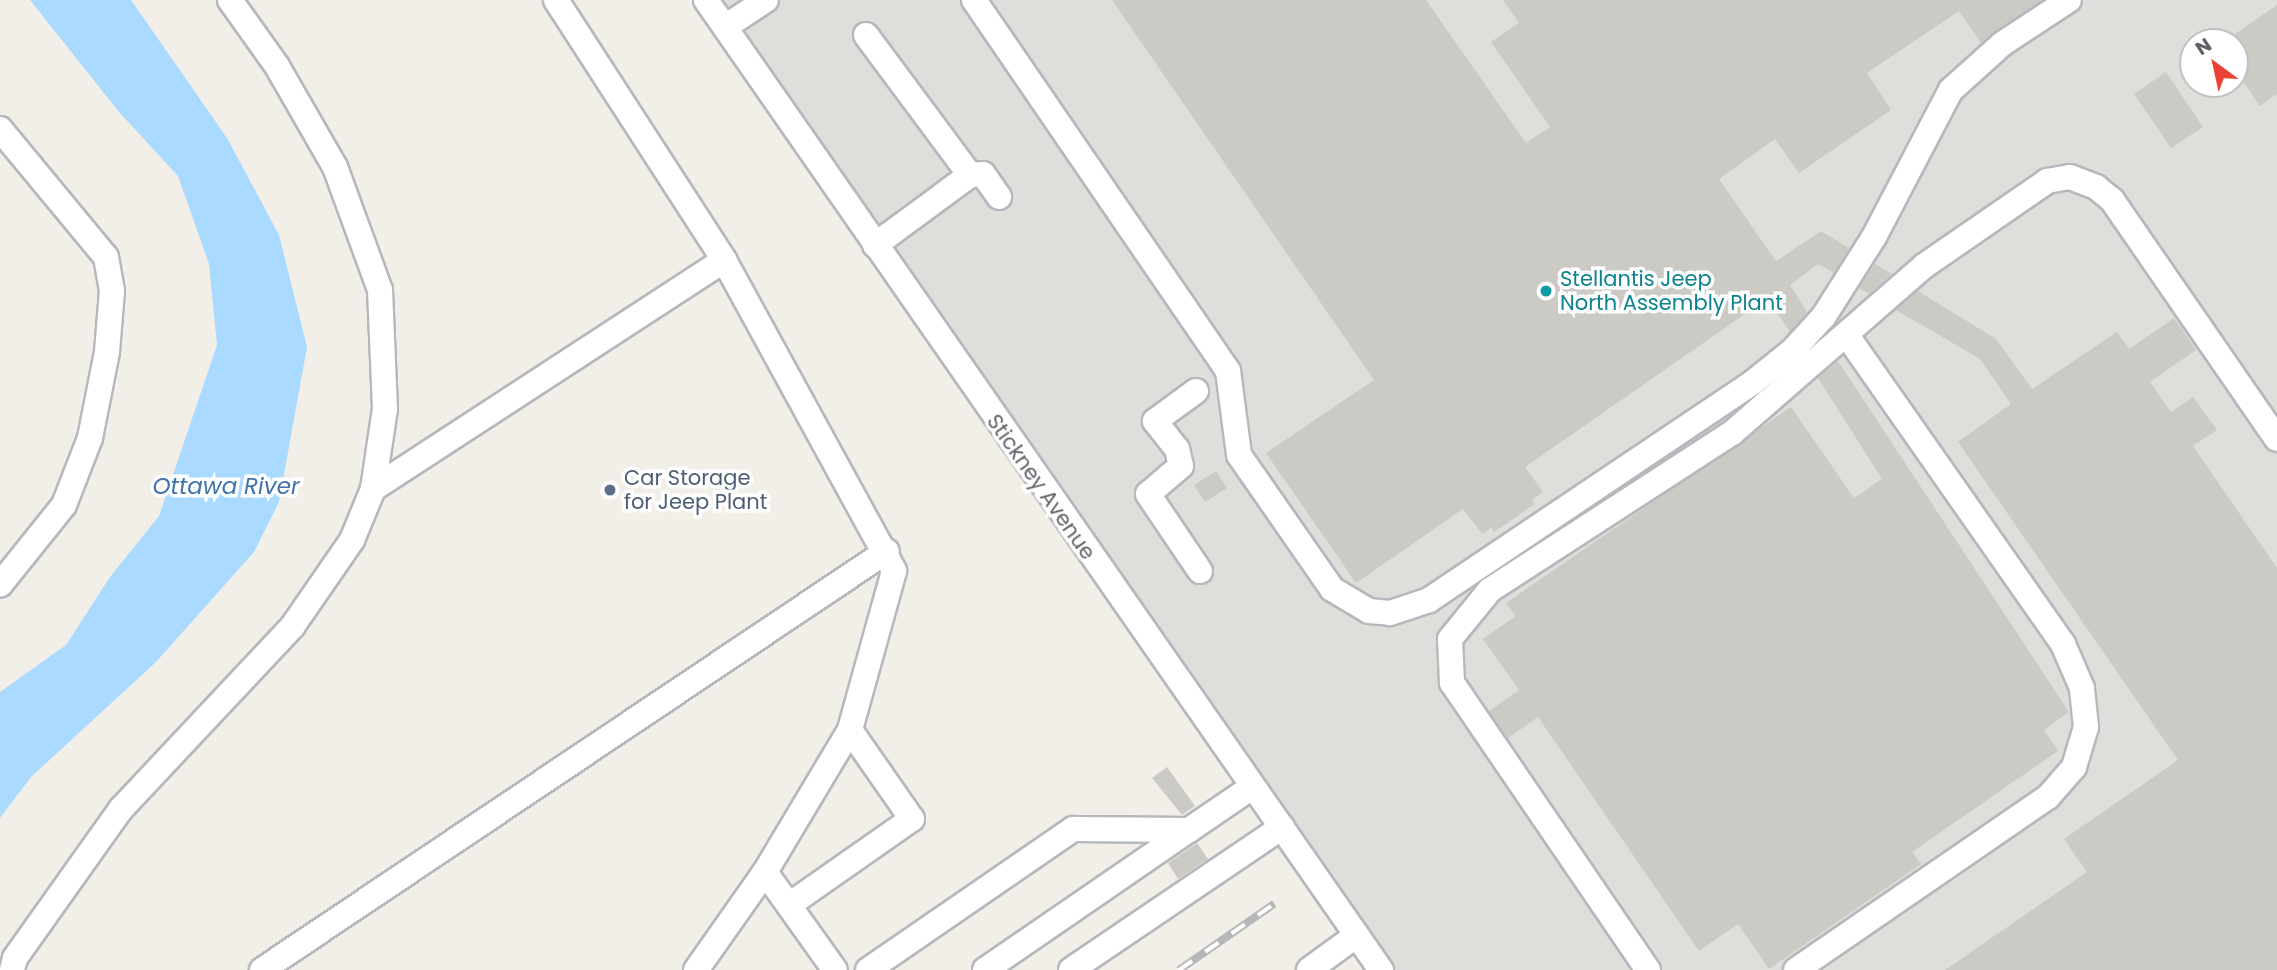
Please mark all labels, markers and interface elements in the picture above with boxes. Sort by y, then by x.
north arrow [2179,28,2249,98]
text: N [2190,31,2217,62]
place label: Stellantis Jeep North Assembly Plant [1560,266,1783,316]
marker: Stellantis Jeep North Assembly Plant [1538,283,1554,299]
street label: Stickney Avenue [982,410,1100,564]
place label: Car Storage for Jeep Plant [624,465,767,515]
water label: Ottawa River [152,472,300,500]
marker: Car Storage for Jeep Plant [602,482,618,498]

